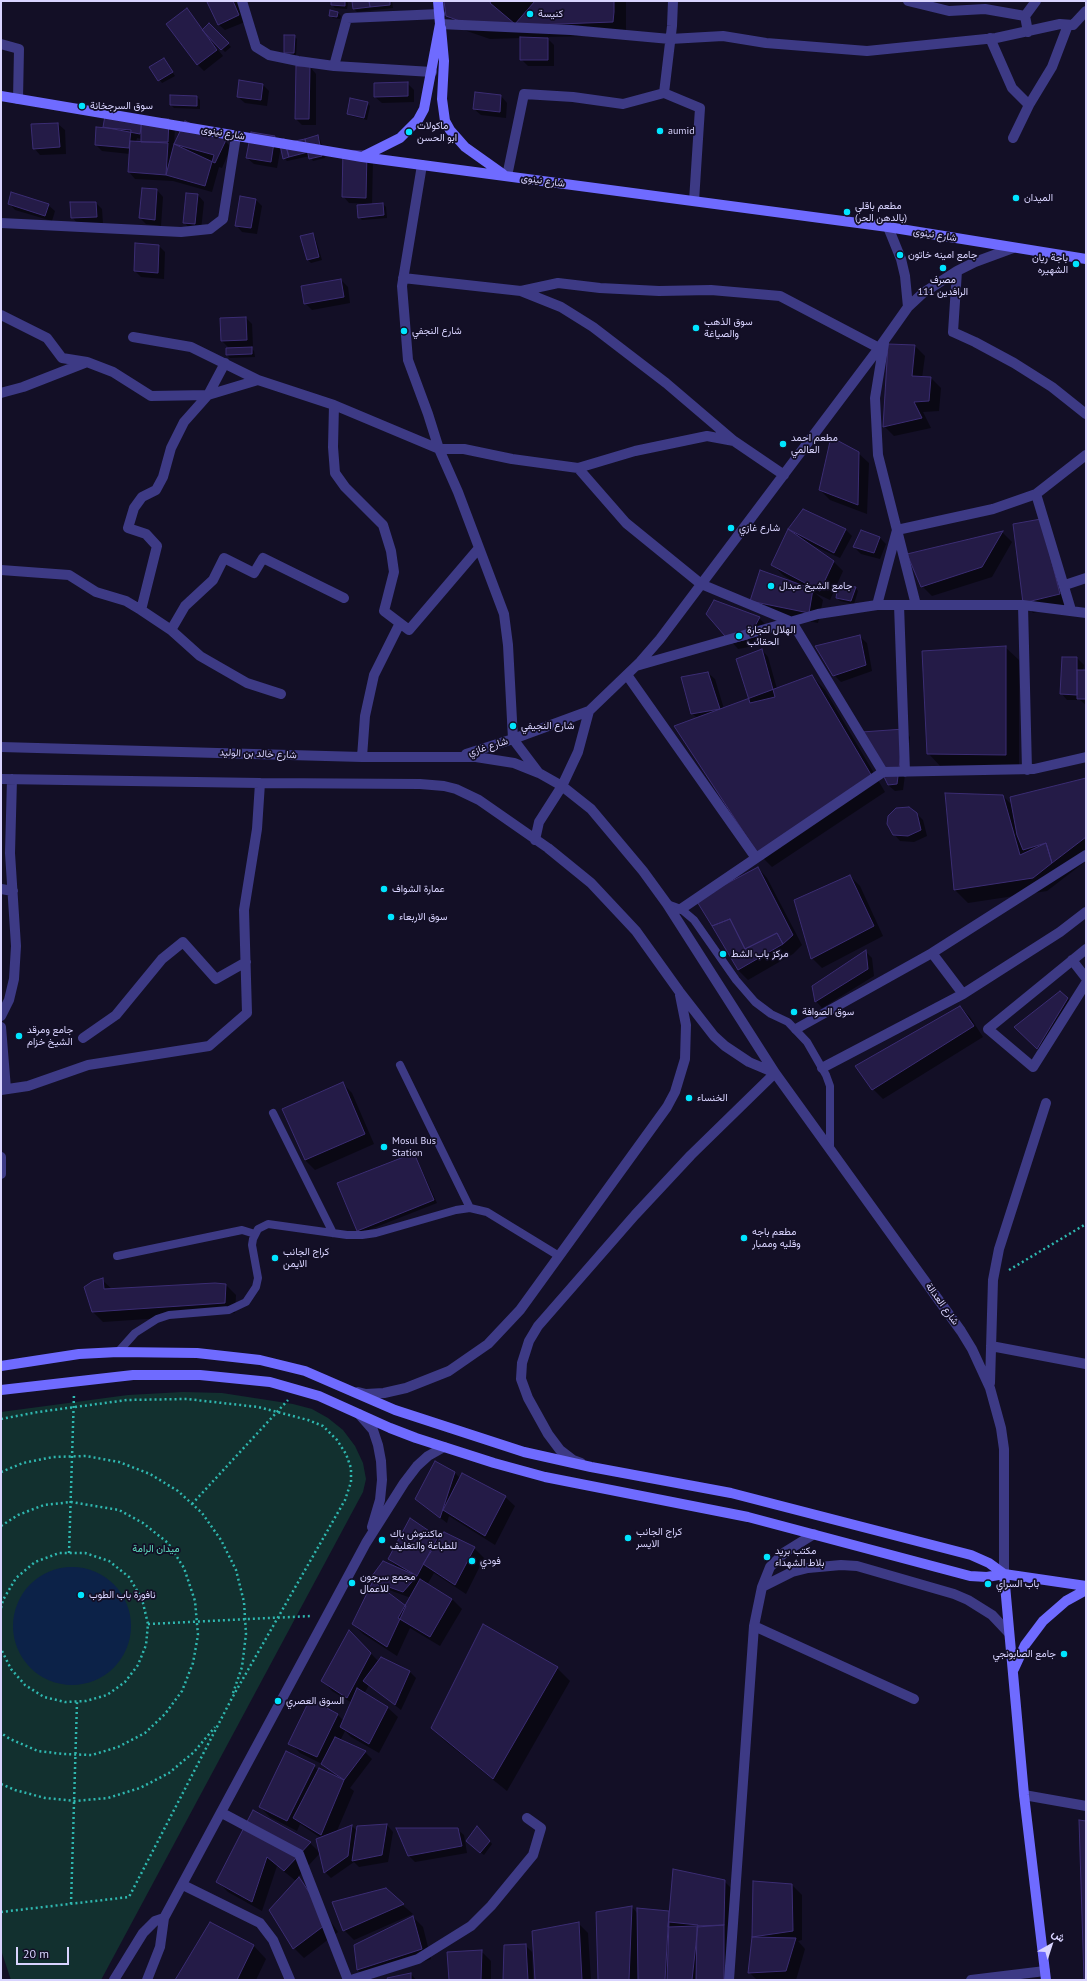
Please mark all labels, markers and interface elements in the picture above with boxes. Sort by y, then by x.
place label: كنيسة [538,8,563,20]
marker: كنيسة [525,9,535,19]
place label: سوق السرجخانة [90,100,153,112]
marker: سوق السرجخانة [77,101,87,111]
place label: ماكولات ابو الحسن [417,120,457,144]
street label: شارع نينوى [200,123,246,143]
place label: aumid [668,125,695,137]
marker: aumid [655,126,665,136]
marker: ماكولات ابو الحسن [404,127,414,137]
street label: شارع نينوى [520,172,566,190]
place label: الميدان [1024,192,1053,204]
marker: الميدان [1011,193,1021,203]
place label: مطعم باقلي (بالدهن الحر) [855,200,907,224]
marker: مطعم باقلي (بالدهن الحر) [842,207,852,217]
street label: شارع نينوى [912,226,958,244]
place label: جامع امينه خاتون [908,249,977,261]
marker: جامع امينه خاتون [895,250,905,260]
place label: باجة ريان الشهيره [1032,252,1068,276]
marker: باجة ريان الشهيره [1071,259,1081,269]
marker: مصرف الرافدين 111 [938,263,948,273]
place label: مصرف الرافدين 111 [918,274,968,298]
place label: سوق الذهب والصياغة [704,316,753,340]
marker: سوق الذهب والصياغة [691,323,701,333]
place label: شارع النجفي [412,325,462,337]
marker: شارع النجفي [399,326,409,336]
place label: مطعم احمد العالمي [791,432,838,456]
marker: مطعم احمد العالمي [778,439,788,449]
place label: شارع غازي [739,522,780,534]
marker: شارع غازي [726,523,736,533]
place label: جامع الشيخ عبدال [779,580,852,592]
marker: جامع الشيخ عبدال [766,581,776,591]
place label: الهلال لتجارة الحقائب [747,624,795,648]
marker: الهلال لتجارة الحقائب [734,631,744,641]
place label: شارع النجيفي [521,720,574,732]
marker: شارع النجيفي [508,721,518,731]
street label: شارع غازي [467,735,509,759]
street label: شارع خالد بن الوليد [219,747,297,761]
place label: عمارة الشواف [392,883,445,895]
marker: عمارة الشواف [379,884,389,894]
place label: سوق الاربعاء [399,911,447,923]
marker: سوق الاربعاء [386,912,396,922]
place label: مركز باب الشط [731,948,788,960]
marker: مركز باب الشط [718,949,728,959]
place label: سوق الصوافة [802,1006,854,1018]
marker: سوق الصوافة [789,1007,799,1017]
place label: جامع ومرقد الشيخ خزام [27,1024,73,1048]
marker: جامع ومرقد الشيخ خزام [14,1031,24,1041]
place label: الخنساء [697,1092,727,1104]
marker: الخنساء [684,1093,694,1103]
place label: Mosul Bus Station [392,1135,436,1158]
marker: Mosul Bus Station [379,1142,389,1152]
place label: مطعم باجه وقليه وممبار [752,1226,801,1250]
marker: مطعم باجه وقليه وممبار [739,1233,749,1243]
place label: كراج الجانب الايمن [283,1246,329,1270]
marker: كراج الجانب الايمن [270,1253,280,1263]
street label: شارع العدالة [923,1280,961,1328]
place label: كراج الجانب الايسر [636,1526,682,1550]
place label: ماكنتوش باك للطباعة والتغليف [390,1528,457,1552]
marker: كراج الجانب الايسر [623,1533,633,1543]
marker: ماكنتوش باك للطباعة والتغليف [377,1535,387,1545]
park label: ميدان الرامة [132,1543,180,1555]
place label: مكتب بريد بلاط الشهداء [775,1545,824,1568]
marker: مكتب بريد بلاط الشهداء [762,1552,772,1562]
place label: فودي [480,1555,501,1567]
marker: فودي [467,1556,477,1566]
place label: مجمع سرجون للاعمال [360,1571,415,1594]
marker: مجمع سرجون للاعمال [347,1578,357,1588]
place label: باب السراي [996,1578,1039,1590]
marker: باب السراي [983,1579,993,1589]
place label: نافورة باب الطوب [89,1589,156,1601]
marker: نافورة باب الطوب [76,1590,86,1600]
place label: جامع الصابونجي [993,1648,1056,1660]
marker: جامع الصابونجي [1059,1649,1069,1659]
place label: السوق العصري [286,1695,344,1707]
marker: السوق العصري [273,1696,283,1706]
north arrow [1031,1925,1071,1965]
text: ش [1049,1926,1068,1945]
scale bar [18,1939,71,1965]
text: 20 m [23,1946,49,1961]

